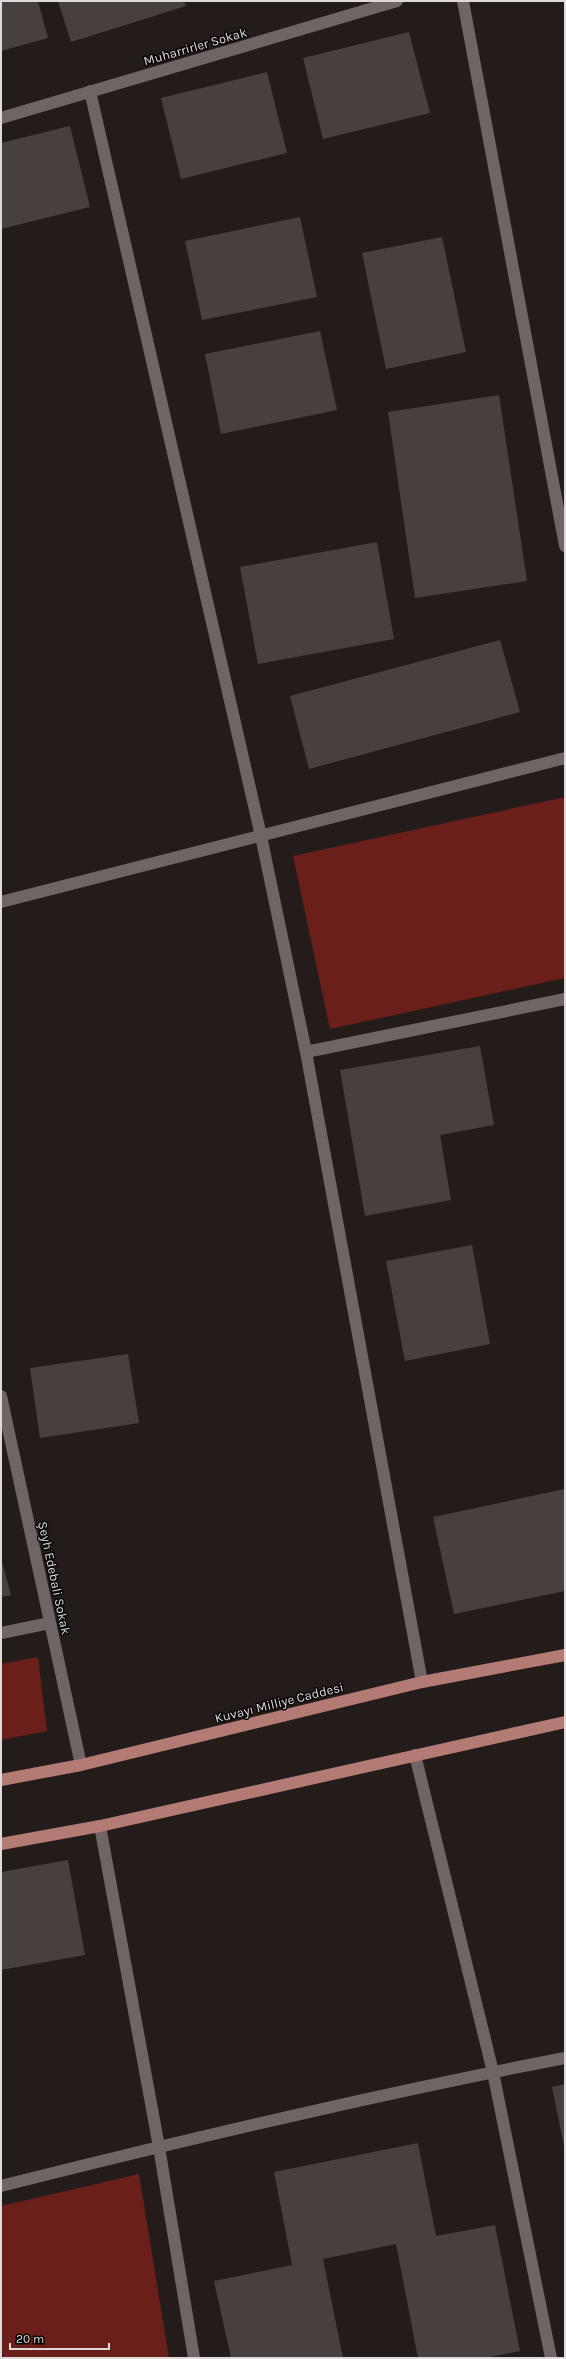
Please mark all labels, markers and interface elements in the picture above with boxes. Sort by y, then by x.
street label: Muharrirler Sokak [142,25,249,68]
street label: Şeyh Edebali Sokak [35,1520,74,1636]
street label: Kuvayı Milliye Caddesi [213,1679,345,1726]
scale bar [10,2325,109,2351]
text: 20 m [16,2332,44,2346]

